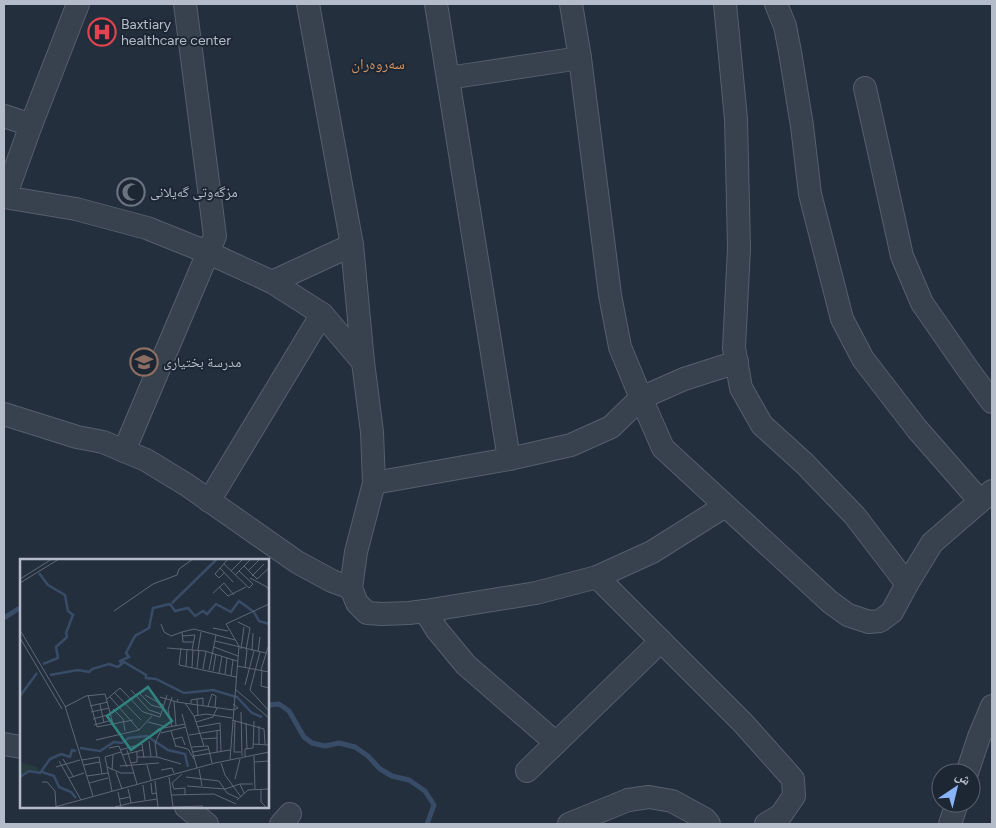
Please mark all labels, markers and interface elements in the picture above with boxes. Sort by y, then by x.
place label: Baxtiary healthcare center [121,16,231,49]
hospital icon: Baxtiary healthcare center [87,17,117,47]
district label: سەروەران [351,55,405,74]
mosque icon: مزگەوتی گەیلانی [116,177,146,207]
place label: مزگەوتی گەیلانی [150,184,238,201]
school or university icon: مدرسة بختيارى [129,347,159,377]
place label: مدرسة بختيارى [163,354,241,371]
inset map [20,559,269,808]
north arrow [931,763,981,813]
text: ش [952,767,974,789]

